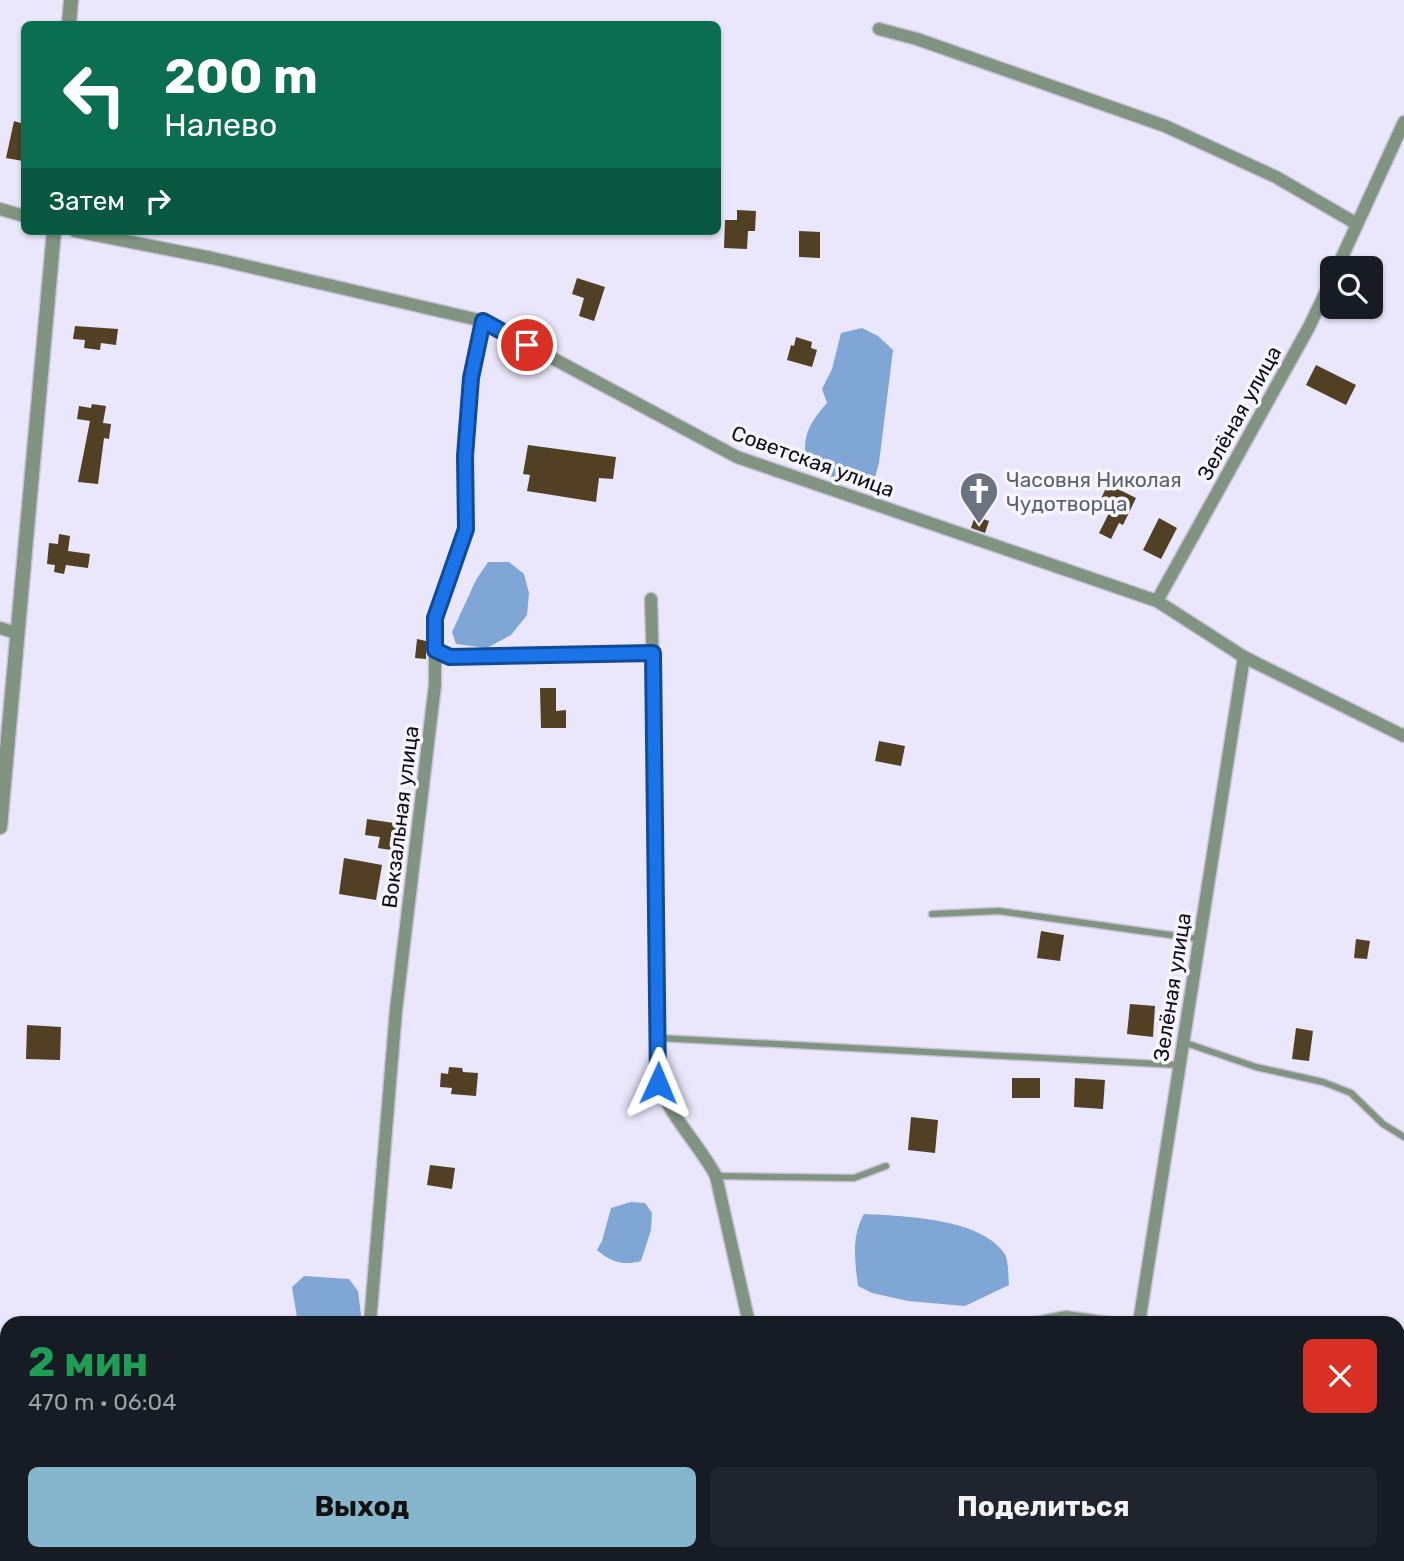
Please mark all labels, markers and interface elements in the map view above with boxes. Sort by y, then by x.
text: 200 m [164,47,318,105]
icon: left [49,49,140,140]
text: Налево [164,106,277,144]
icon: right [139,182,177,220]
text: Затем [49,186,125,217]
map controls [1320,256,1383,319]
button: search [1320,256,1383,319]
pin [497,315,557,375]
icon: arrive [508,326,546,364]
street label: Зелёная улица [1192,341,1286,485]
street label: Советская улица [728,420,898,502]
place label: Часовня Николая Чудотворца [1006,467,1182,516]
church icon: Часовня Николая Чудотворца [958,470,1000,525]
street label: Вокзальная улица [376,724,424,910]
street label: Зелёная улица [1148,911,1196,1063]
position arrow [621,1046,695,1120]
text: 2 мин [28,1337,148,1387]
button: close [1303,1339,1377,1413]
text: 470 m · 06:04 [28,1388,176,1416]
button: Выход [28,1467,696,1547]
button: Поделиться [710,1467,1377,1547]

